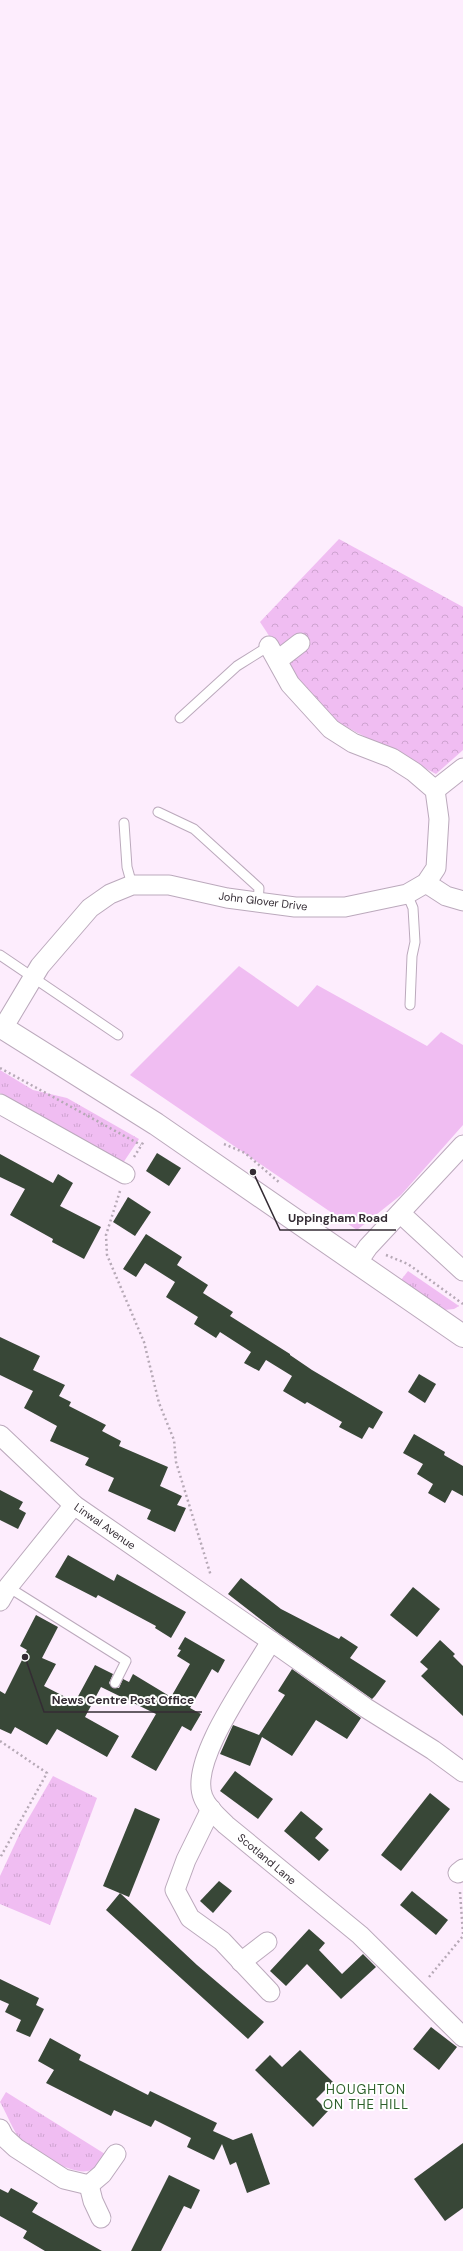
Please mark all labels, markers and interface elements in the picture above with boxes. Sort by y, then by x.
street label: John Glover Drive [218,889,308,913]
callout: Uppingham Road [280,1206,396,1230]
text: Uppingham Road [288,1210,388,1226]
street label: Linwal Avenue [72,1500,138,1552]
callout: News Centre Post Office [44,1688,202,1712]
text: News Centre Post Office [52,1692,194,1708]
street label: Scotland Lane [235,1830,299,1888]
district label: HOUGHTON ON THE HILL [323,2081,409,2113]

